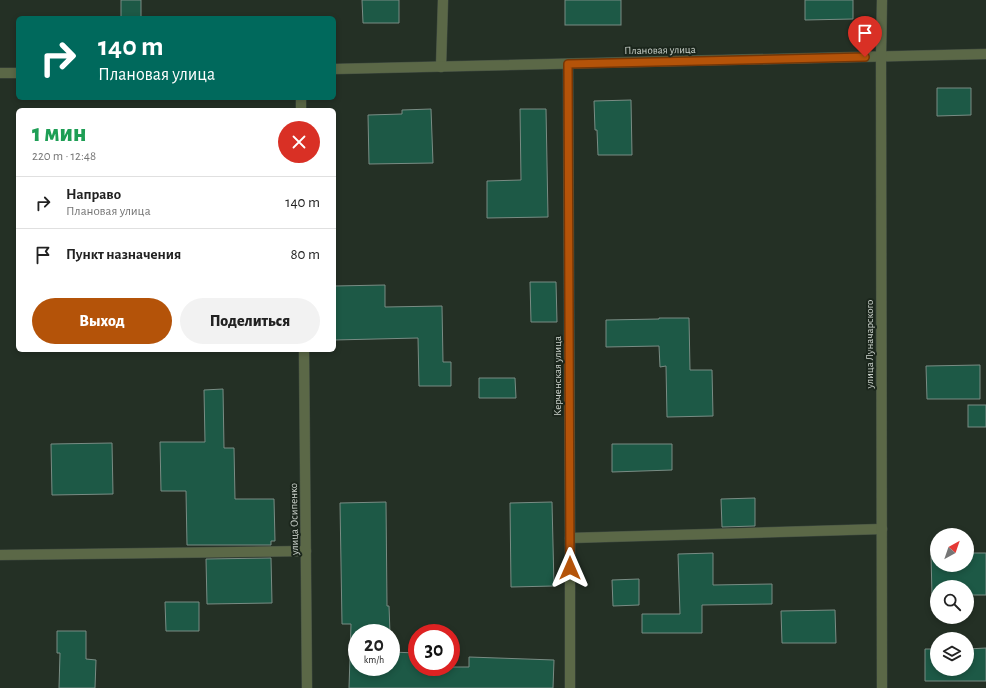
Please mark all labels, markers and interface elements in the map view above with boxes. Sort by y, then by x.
pin [848,16,882,57]
icon: arrive [854,22,876,44]
icon: right [32,32,84,84]
text: 140 m [98,33,164,61]
street label: Плановая улица [624,44,696,56]
text: Плановая улица [98,66,215,84]
button: close [278,121,320,163]
text: 1 мин [32,122,86,146]
text: 220 m · 12:48 [32,150,96,163]
text: Направо [66,187,121,202]
icon: right [32,192,54,214]
text: 140 m [285,195,320,210]
text: Плановая улица [66,205,151,218]
icon: arrive [32,244,54,266]
text: Пункт назначения [66,247,181,262]
text: 80 m [290,247,320,262]
button: Выход [32,298,172,344]
button: Поделиться [180,298,320,344]
street label: улица Луначарского [864,300,875,389]
street label: Керченская улица [552,336,563,416]
street label: улица Осипенко [288,483,300,556]
north arrow [930,528,974,572]
map controls [930,528,974,676]
position arrow [549,547,591,589]
button: search [930,580,974,624]
speed limit sign: 30 [408,624,460,676]
button: layers [930,632,974,676]
text: 20 [364,635,384,655]
text: km/h [364,655,384,665]

